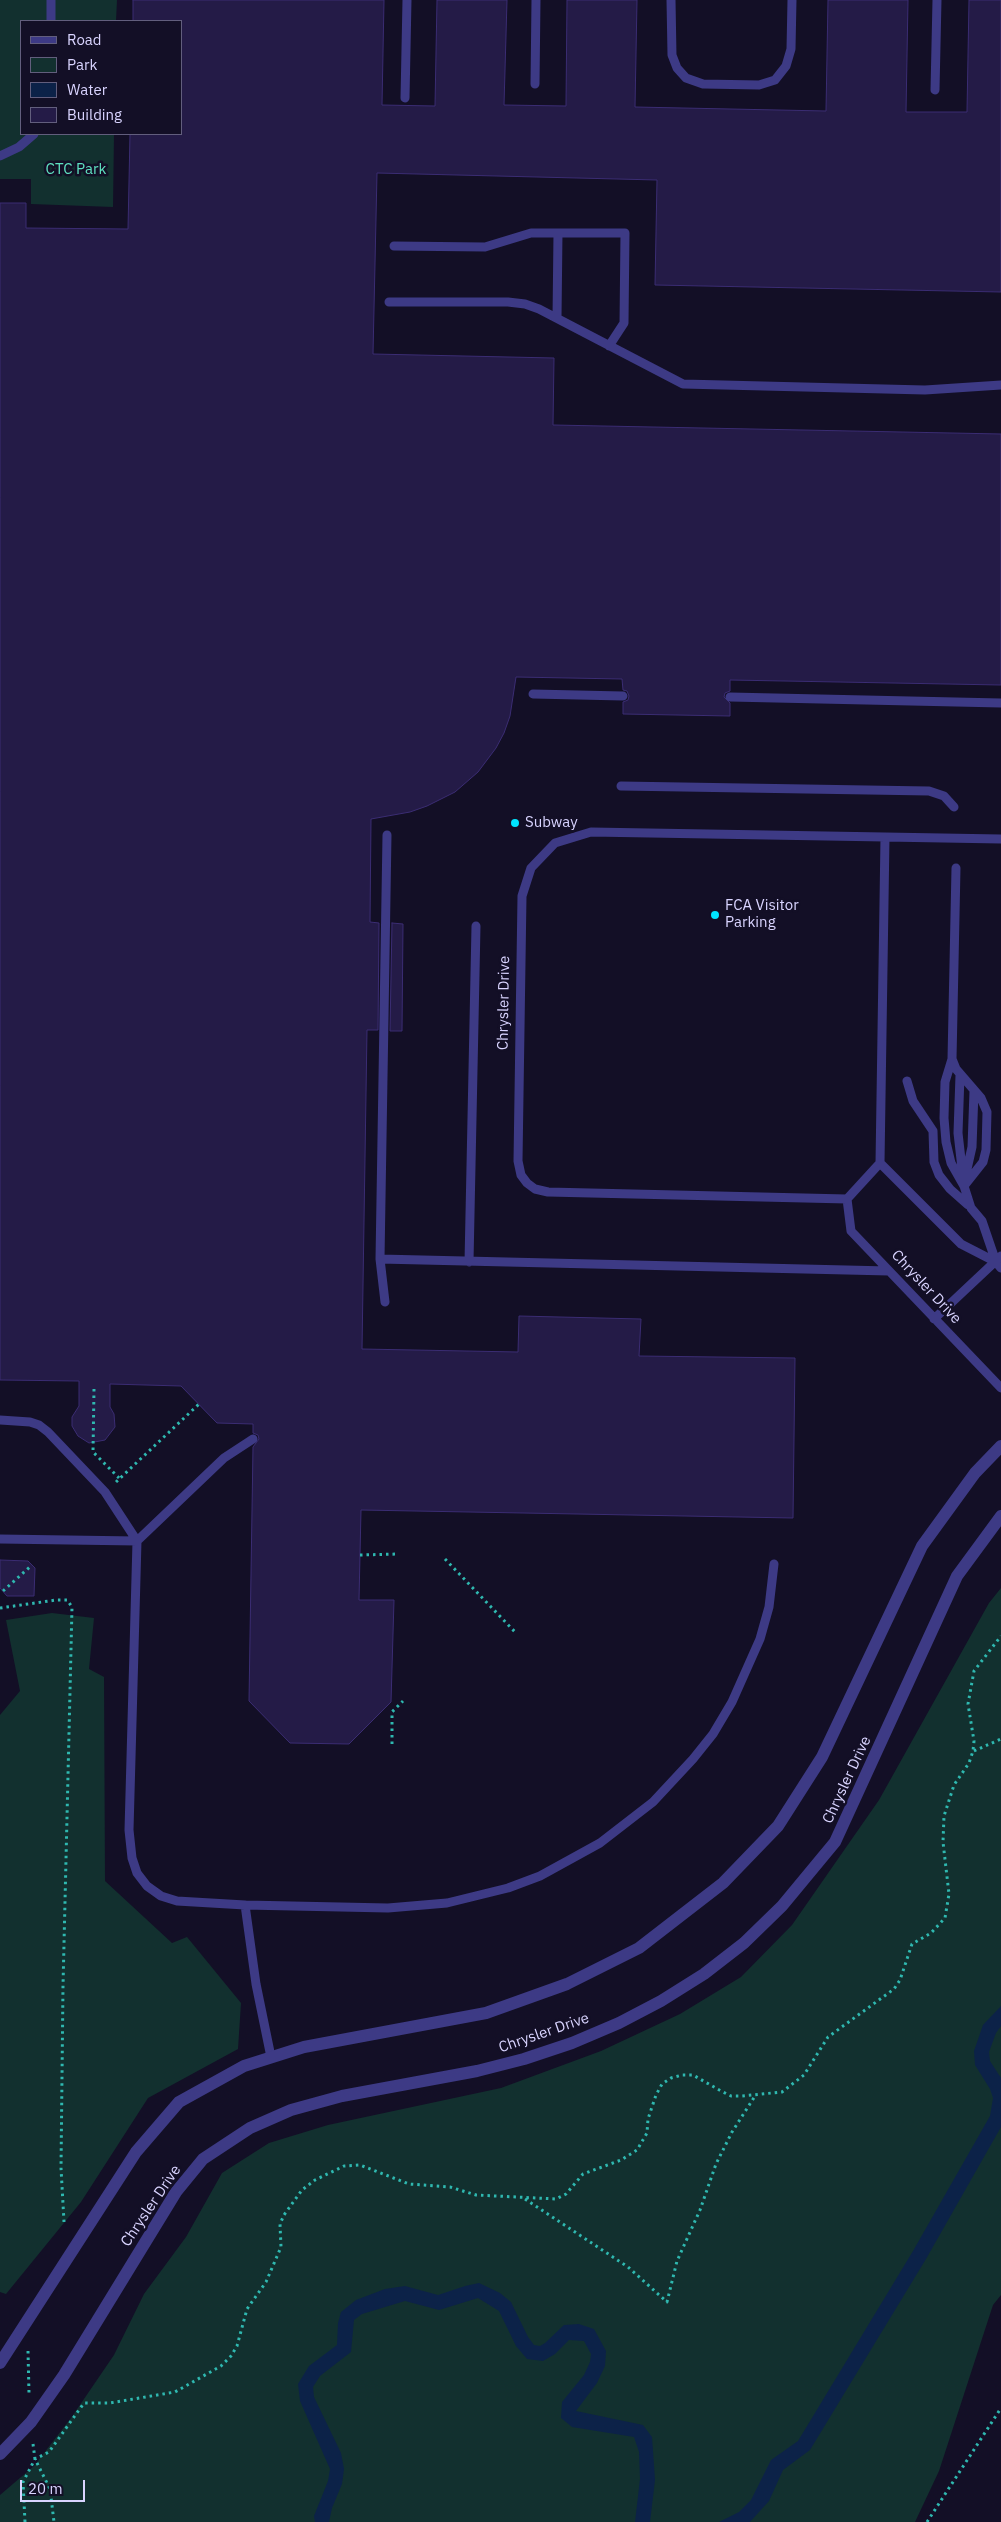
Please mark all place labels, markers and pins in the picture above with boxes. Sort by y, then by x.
place label: Subway [525,814,578,832]
marker: Subway [509,817,521,829]
place label: FCA Visitor Parking [725,897,799,932]
marker: FCA Visitor Parking [709,909,721,921]

